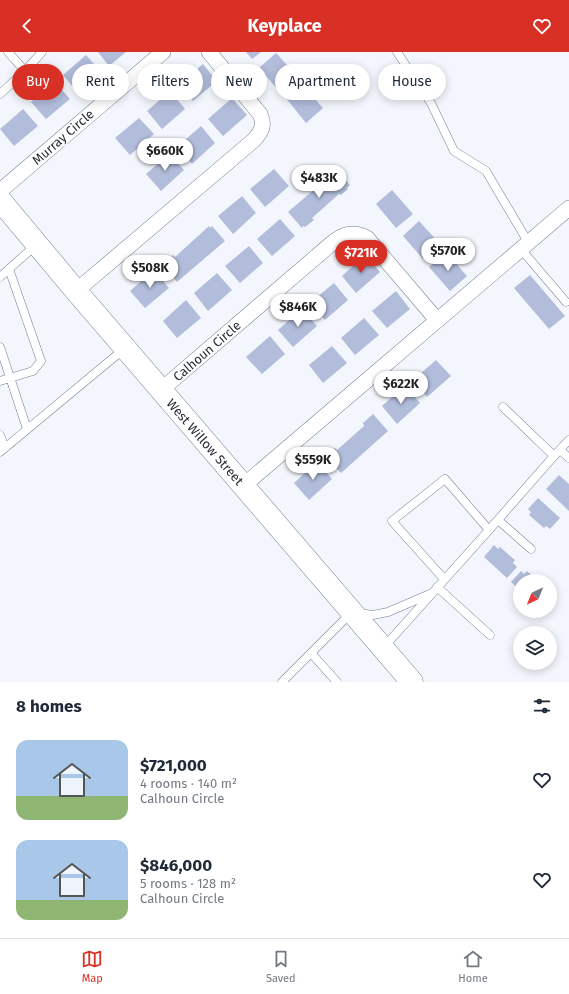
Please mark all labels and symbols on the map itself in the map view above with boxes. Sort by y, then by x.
street label: Murray Circle [29,106,97,168]
pin: $660K [137,138,193,172]
pin: $483K [291,165,347,199]
pin: $570K [420,238,476,272]
pin: $721K [333,240,389,274]
pin: $508K [122,255,178,289]
pin: $846K [270,294,326,328]
street label: Calhoun Circle [170,318,244,384]
pin: $622K [373,371,429,405]
street label: West Willow Street [163,396,247,488]
pin: $559K [285,447,341,481]
north arrow [513,574,557,618]

